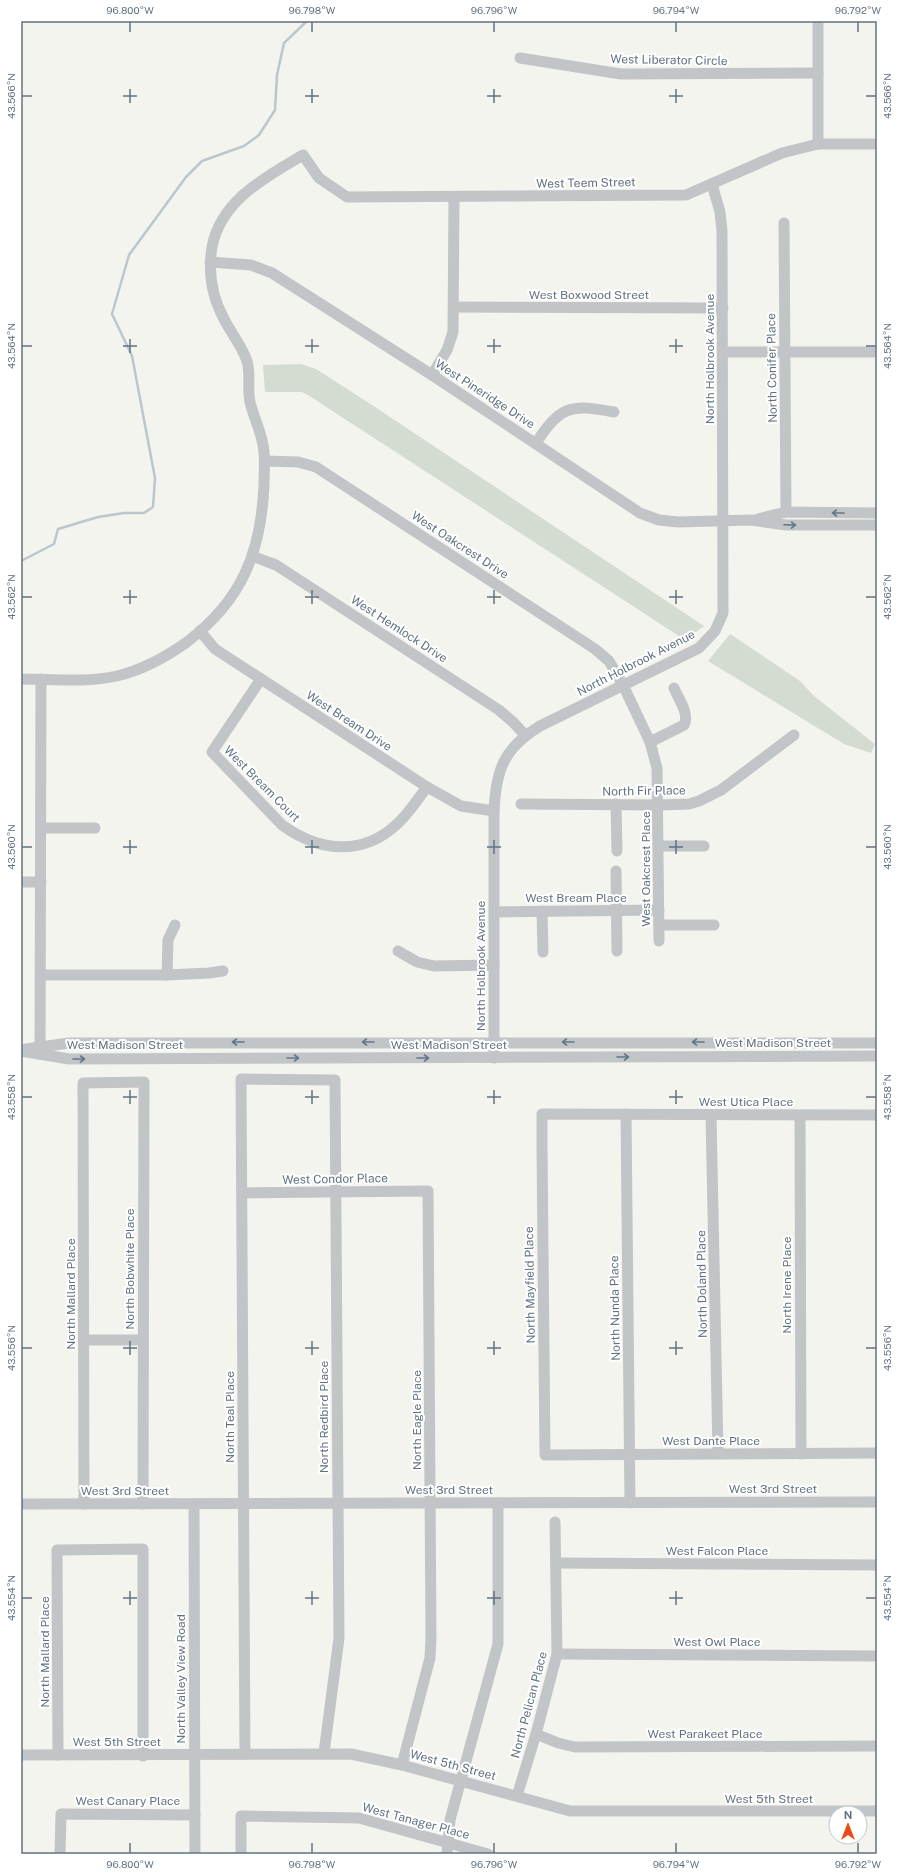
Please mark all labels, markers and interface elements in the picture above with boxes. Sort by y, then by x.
text: 96.800°W [106,4,154,16]
text: 96.798°W [289,4,336,16]
text: 96.796°W [471,4,518,16]
text: 96.794°W [653,4,700,16]
text: 96.792°W [835,4,882,16]
street label: West Liberator Circle [610,52,728,68]
text: 43.566°N [5,73,17,119]
text: 43.566°N [881,73,893,119]
street label: West Teem Street [536,175,636,191]
street label: West Boxwood Street [529,288,649,302]
street label: North Holbrook Avenue [703,294,717,424]
street label: North Conifer Place [764,313,780,423]
text: 43.564°N [5,323,17,369]
text: 43.564°N [881,323,893,369]
street label: West Pineridge Drive [433,357,538,432]
street label: West Oakcrest Drive [409,508,511,582]
one-way arrow [832,509,845,517]
one-way arrow [783,521,796,528]
text: 43.562°N [5,574,17,620]
text: 43.562°N [881,574,893,620]
street label: West Hemlock Drive [348,593,450,666]
street label: North Holbrook Avenue [575,627,697,699]
street label: West Bream Drive [304,688,395,754]
street label: West Bream Court [221,743,303,825]
street label: North Fir Place [602,783,686,799]
street label: West Oakcrest Place [639,811,653,927]
text: 43.560°N [5,824,17,870]
text: 43.560°N [881,824,893,870]
street label: West Bream Place [525,891,627,905]
street label: North Holbrook Avenue [474,901,488,1031]
street label: West Madison Street [715,1036,832,1050]
street label: West Madison Street [67,1038,184,1052]
one-way arrow [232,1038,245,1046]
one-way arrow [362,1038,375,1046]
street label: West Madison Street [391,1038,508,1052]
one-way arrow [562,1038,575,1046]
one-way arrow [692,1038,705,1046]
one-way arrow [616,1053,629,1061]
one-way arrow [286,1054,299,1062]
one-way arrow [416,1054,429,1062]
one-way arrow [72,1055,85,1063]
text: 43.558°N [5,1074,17,1120]
text: 43.558°N [881,1074,893,1120]
street label: West Utica Place [699,1095,793,1109]
street label: West Condor Place [282,1171,388,1187]
street label: North Bobwhite Place [123,1208,137,1330]
street label: North Mayfield Place [522,1226,538,1344]
street label: North Doland Place [694,1230,710,1338]
street label: North Irene Place [780,1236,794,1334]
street label: North Mallard Place [64,1238,78,1350]
street label: North Nunda Place [607,1255,623,1361]
text: 43.556°N [5,1325,17,1371]
text: 43.556°N [881,1325,893,1371]
street label: North Redbird Place [317,1360,331,1473]
street label: North Eagle Place [410,1370,424,1470]
street label: North Teal Place [223,1371,237,1463]
street label: West Dante Place [662,1434,760,1448]
street label: West 3rd Street [729,1482,818,1496]
street label: West 3rd Street [405,1483,494,1497]
street label: West 3rd Street [81,1484,170,1498]
street label: West Falcon Place [666,1544,768,1558]
text: 43.554°N [5,1575,17,1621]
text: 43.554°N [881,1575,893,1621]
street label: North Mallard Place [38,1596,52,1708]
street label: North Valley View Road [174,1614,188,1744]
street label: West Owl Place [673,1635,761,1649]
street label: North Pelican Place [508,1650,550,1760]
street label: West Parakeet Place [648,1727,763,1741]
street label: West 5th Street [73,1735,162,1749]
street label: West 5th Street [408,1747,498,1783]
street label: West 5th Street [725,1792,814,1806]
street label: West Canary Place [76,1794,181,1808]
street label: West Tanager Place [361,1800,471,1842]
north arrow [828,1805,868,1845]
text: N [844,1809,852,1821]
text: 96.800°W [106,1858,154,1870]
text: 96.798°W [289,1858,336,1870]
text: 96.796°W [471,1858,518,1870]
text: 96.794°W [653,1858,700,1870]
text: 96.792°W [835,1858,882,1870]

